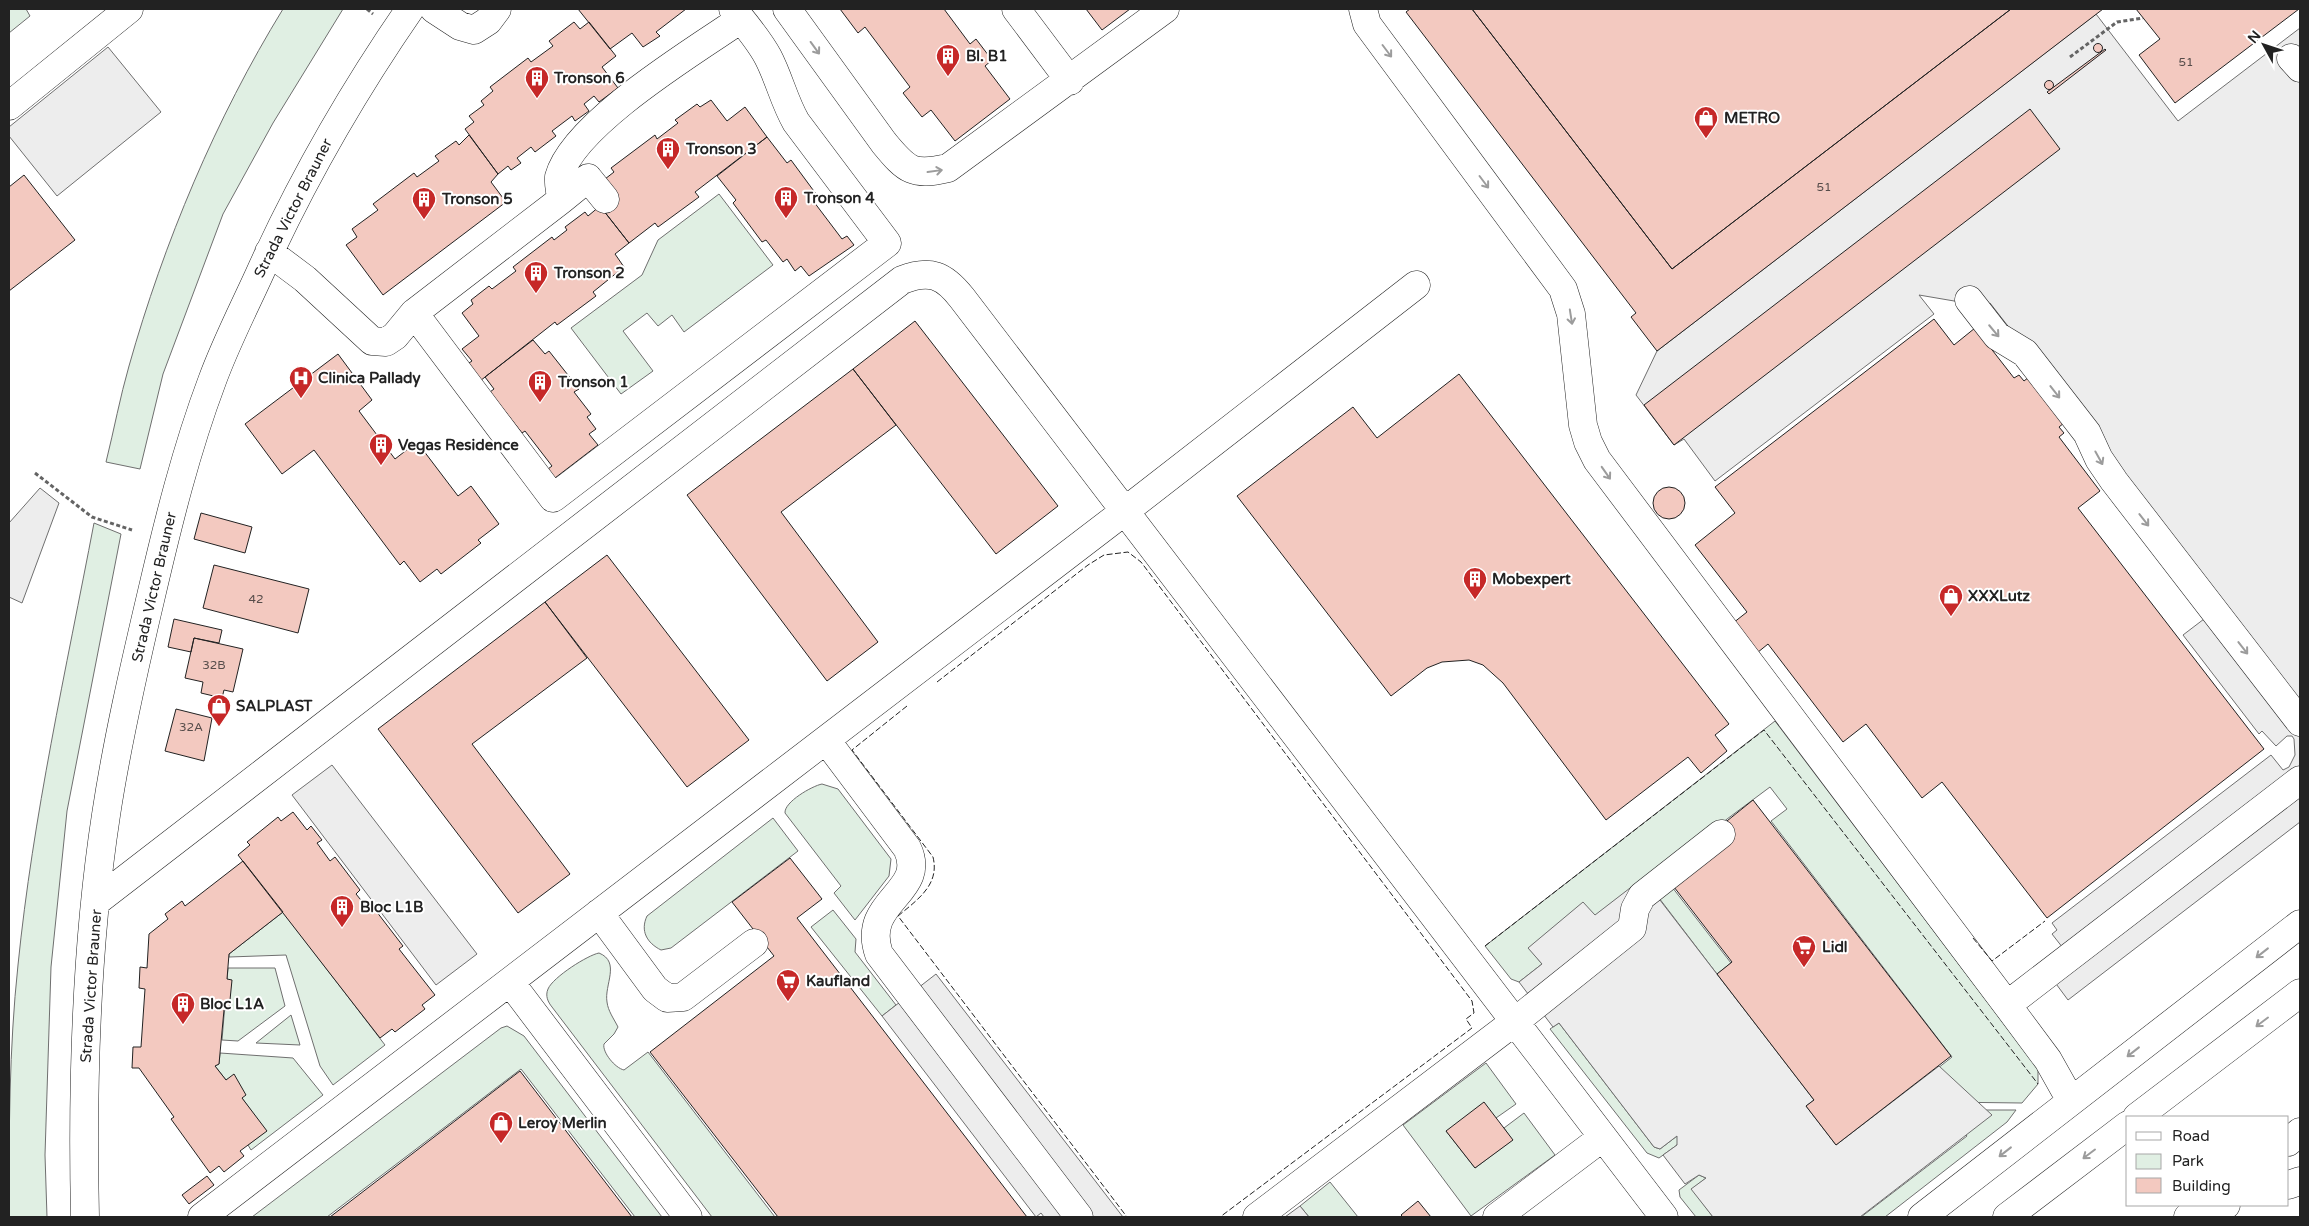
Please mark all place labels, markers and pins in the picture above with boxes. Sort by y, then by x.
building icon: Bl. B1 [935,43,961,77]
place label: Bl. B1 [966,47,1008,65]
building icon: Tronson 6 [524,65,550,99]
place label: Tronson 6 [553,69,625,87]
shop icon: METRO [1693,105,1719,139]
place label: METRO [1724,109,1780,127]
building icon: Tronson 3 [655,136,681,170]
place label: Tronson 3 [685,140,757,158]
building icon: Tronson 4 [773,185,799,219]
building icon: Tronson 5 [411,186,437,220]
place label: Tronson 4 [803,189,875,207]
place label: Tronson 5 [441,190,513,208]
building icon: Tronson 2 [523,260,549,294]
place label: Tronson 2 [553,264,625,282]
hospital icon: Clinica Pallady [288,365,314,399]
place label: Clinica Pallady [318,369,421,388]
building icon: Tronson 1 [527,369,553,403]
place label: Tronson 1 [557,373,629,391]
building icon: Vegas Residence [368,432,394,466]
place label: Vegas Residence [398,436,519,455]
building icon: Mobexpert [1462,566,1488,600]
place label: Mobexpert [1492,570,1571,589]
shop icon: XXXLutz [1938,583,1964,617]
place label: XXXLutz [1968,587,2031,605]
shop icon: SALPLAST [206,693,232,727]
place label: SALPLAST [236,697,313,715]
building icon: Bloc L1B [329,894,355,928]
place label: Bloc L1B [360,898,424,916]
supermarket icon: Lidl [1791,934,1817,968]
place label: Lidl [1822,938,1848,956]
supermarket icon: Kaufland [775,968,801,1002]
place label: Kaufland [806,972,870,990]
building icon: Bloc L1A [170,991,196,1025]
place label: Bloc L1A [200,995,264,1013]
shop icon: Leroy Merlin [488,1110,514,1144]
place label: Leroy Merlin [518,1114,607,1133]

